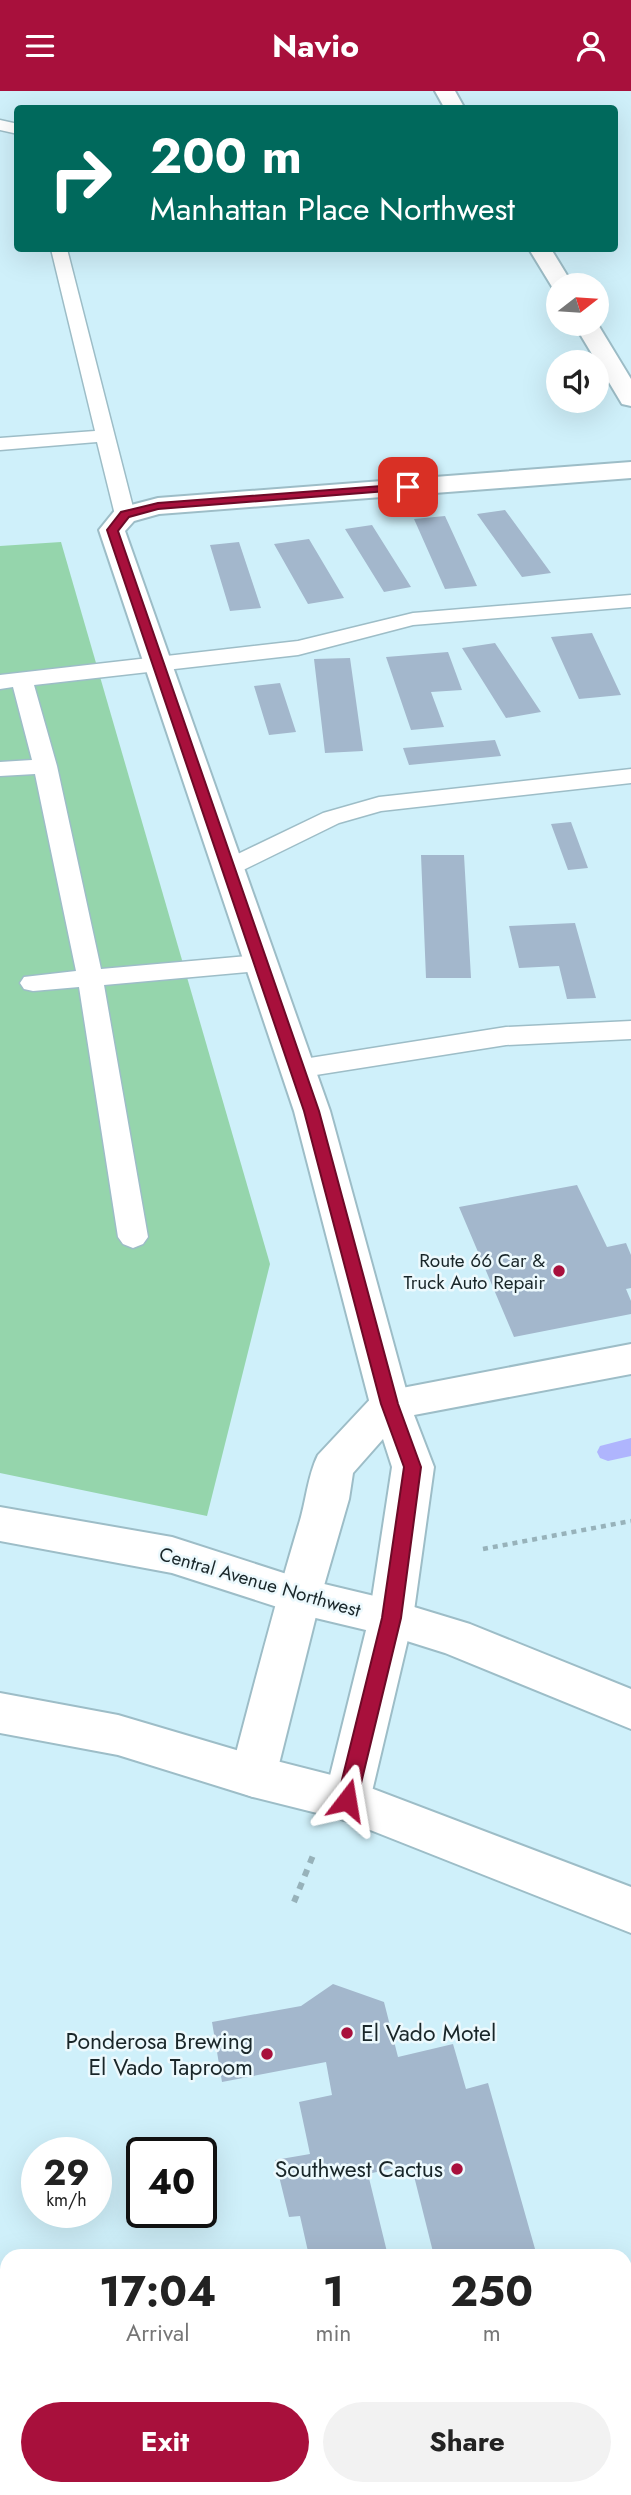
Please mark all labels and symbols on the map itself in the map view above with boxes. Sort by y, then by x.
north arrow [546,273,609,336]
pin [378,457,438,517]
place label: Route 66 Car & Truck Auto Repair [403,1247,545,1296]
marker: Route 66 Car & Truck Auto Repair [551,1263,567,1279]
street label: Central Avenue Northwest [156,1540,364,1624]
position arrow [310,1763,384,1837]
place label: El Vado Motel [361,2016,496,2050]
place label: Ponderosa Brewing El Vado Taproom [65,2024,253,2084]
marker: El Vado Motel [339,2025,355,2041]
marker: Ponderosa Brewing El Vado Taproom [259,2046,275,2062]
speed limit sign: 40 [126,2137,217,2228]
place label: Southwest Cactus [275,2152,443,2186]
marker: Southwest Cactus [449,2161,465,2177]

